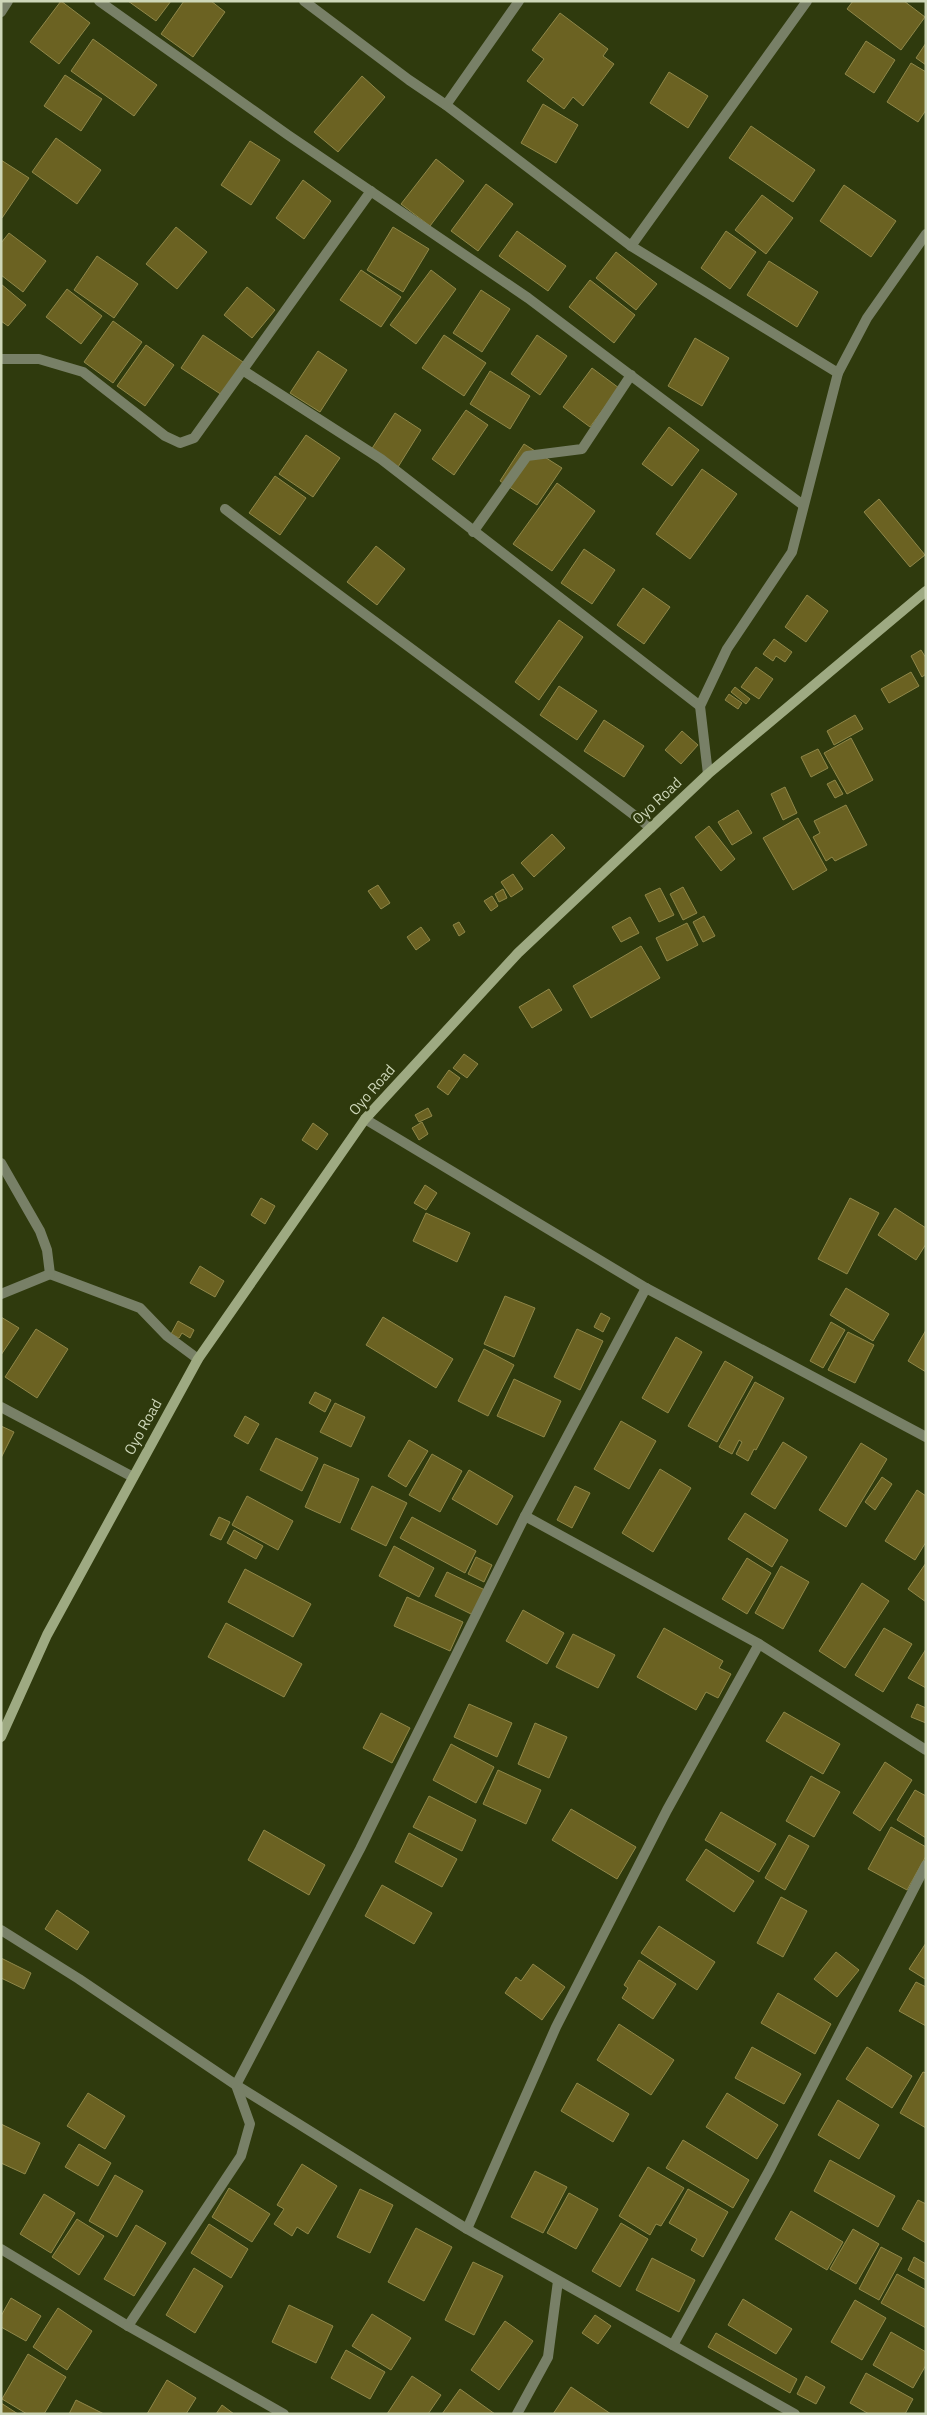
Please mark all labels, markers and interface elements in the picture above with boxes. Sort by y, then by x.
street label: Oyo Road [627,772,687,830]
street label: Oyo Road [343,1059,400,1120]
street label: Oyo Road [118,1395,167,1459]

